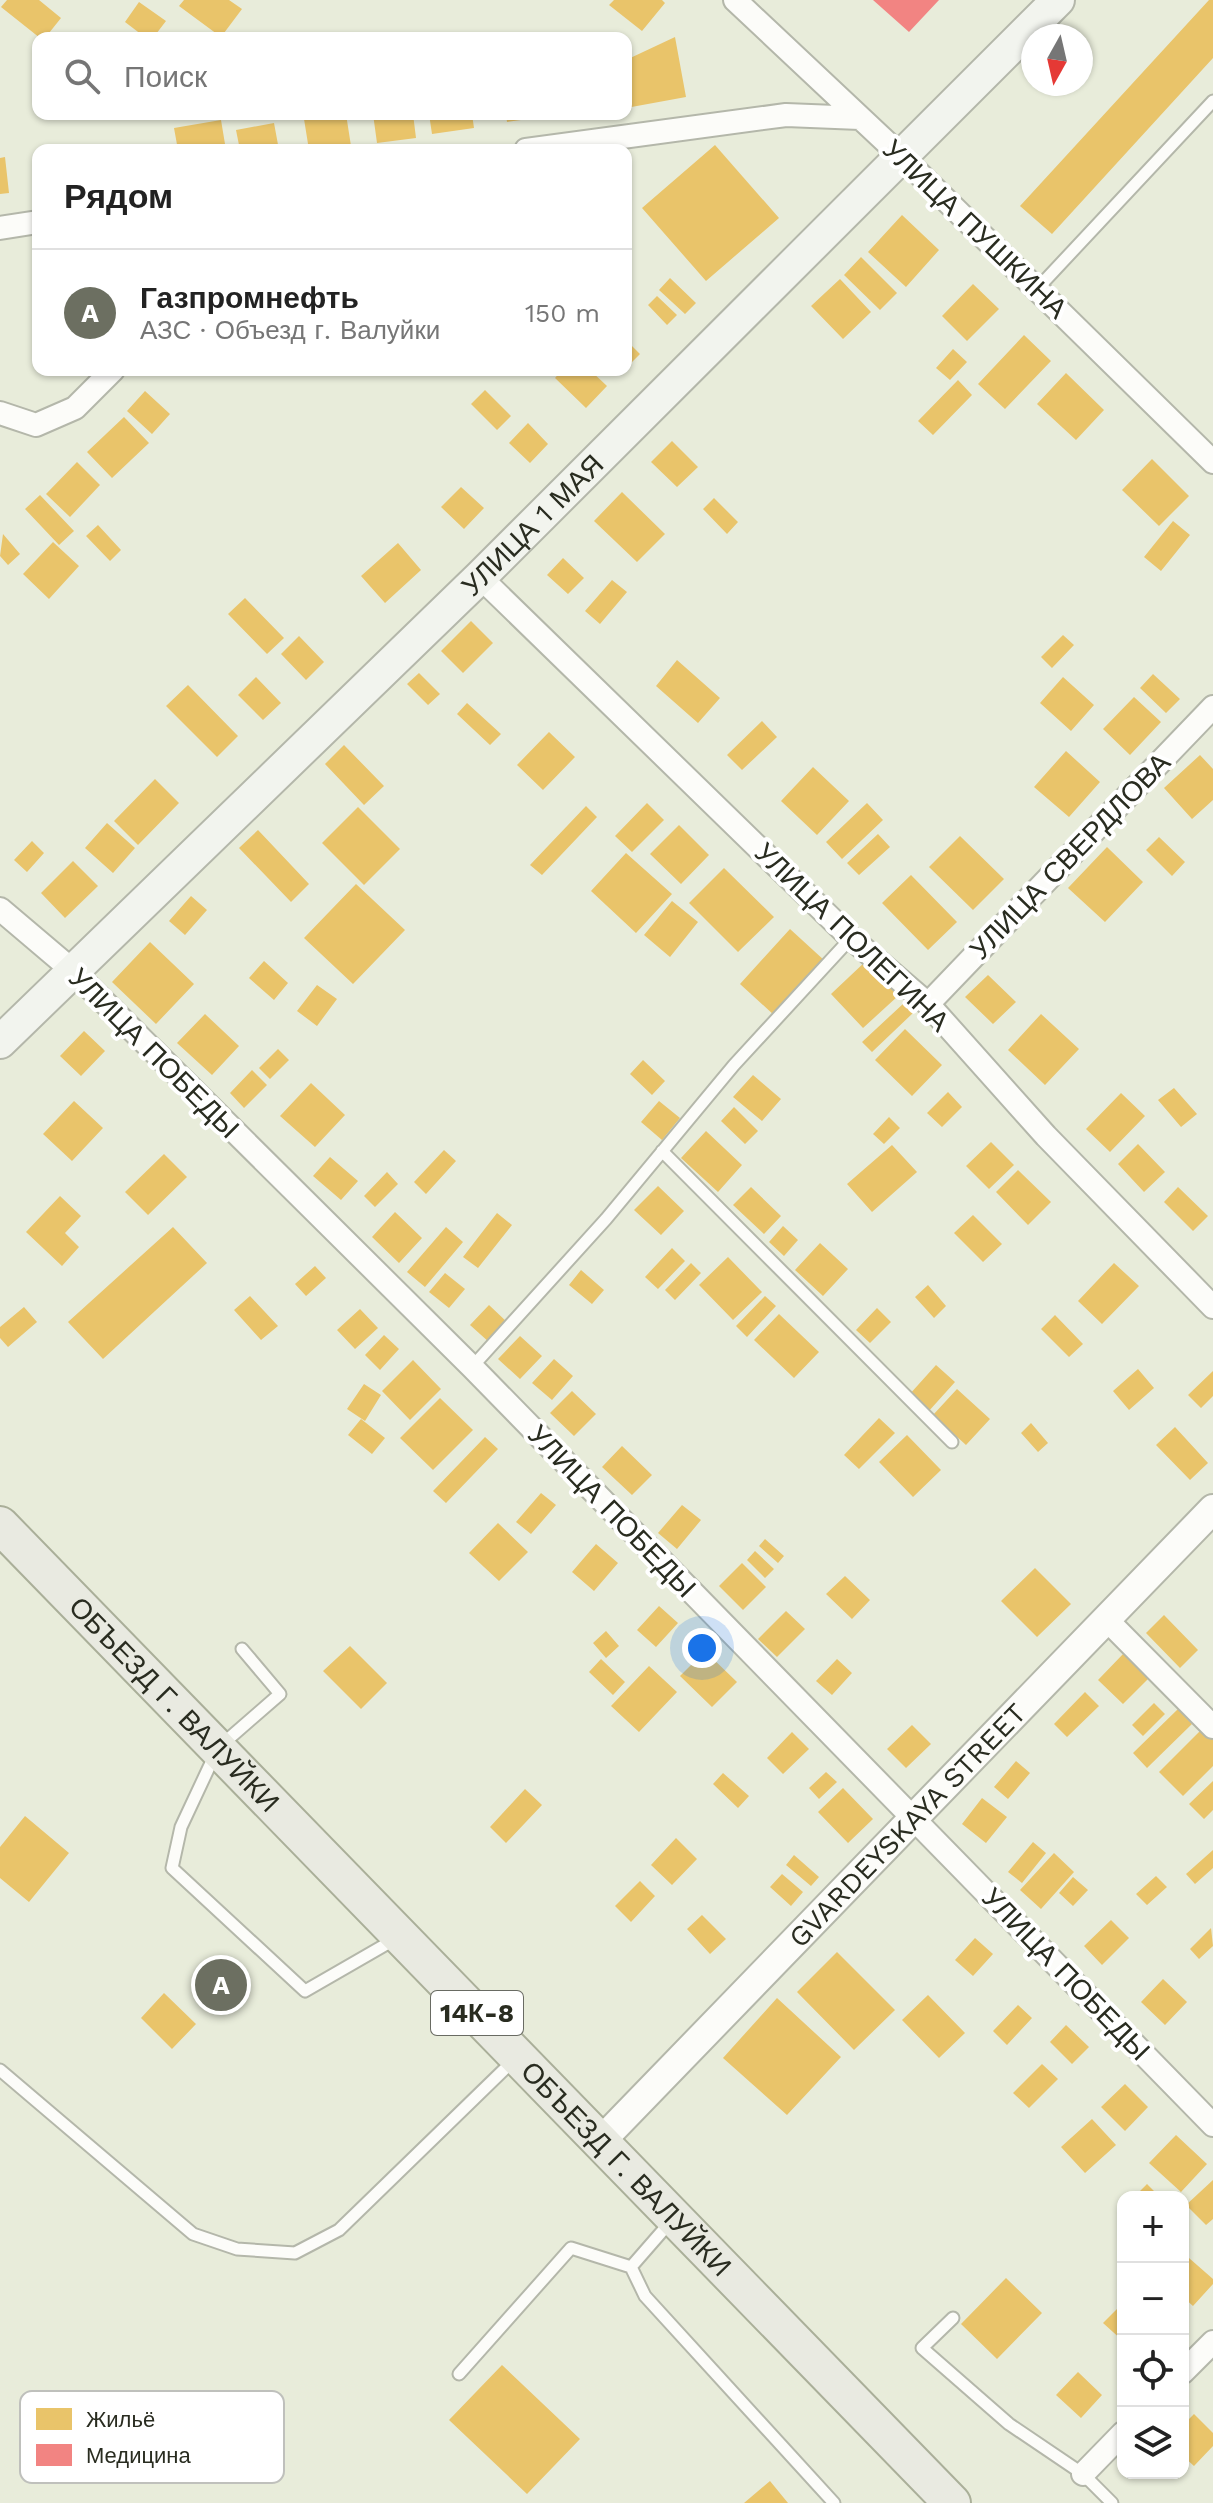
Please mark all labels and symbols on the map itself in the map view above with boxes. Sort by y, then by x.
north arrow [1021,24,1093,96]
street label: УЛИЦА ПУШКИНА [876,133,1074,326]
street label: УЛИЦА 1 МАЯ [454,447,610,602]
street label: УЛИЦА СВЕРДЛОВА [963,746,1177,966]
street label: УЛИЦА ПОЛЕГИНА [748,836,956,1038]
street label: УЛИЦА ПОБЕДЫ [62,961,246,1145]
street label: УЛИЦА ПОБЕДЫ [521,1418,703,1604]
street label: ОБЪЕЗД Г. ВАЛУЙКИ [63,1590,286,1818]
your location [682,1628,722,1668]
street label: GVARDEYSKAYA STREET [782,1696,1033,1954]
street label: УЛИЦА ПОБЕДЫ [975,1881,1157,2067]
pin: A [195,1955,247,2015]
road number: 14К-8 [431,1991,523,2035]
street label: ОБЪЕЗД Г. ВАЛУЙКИ [514,2054,738,2283]
legend [20,2391,284,2483]
text: Жильё [86,2407,155,2432]
text: Медицина [86,2443,191,2468]

